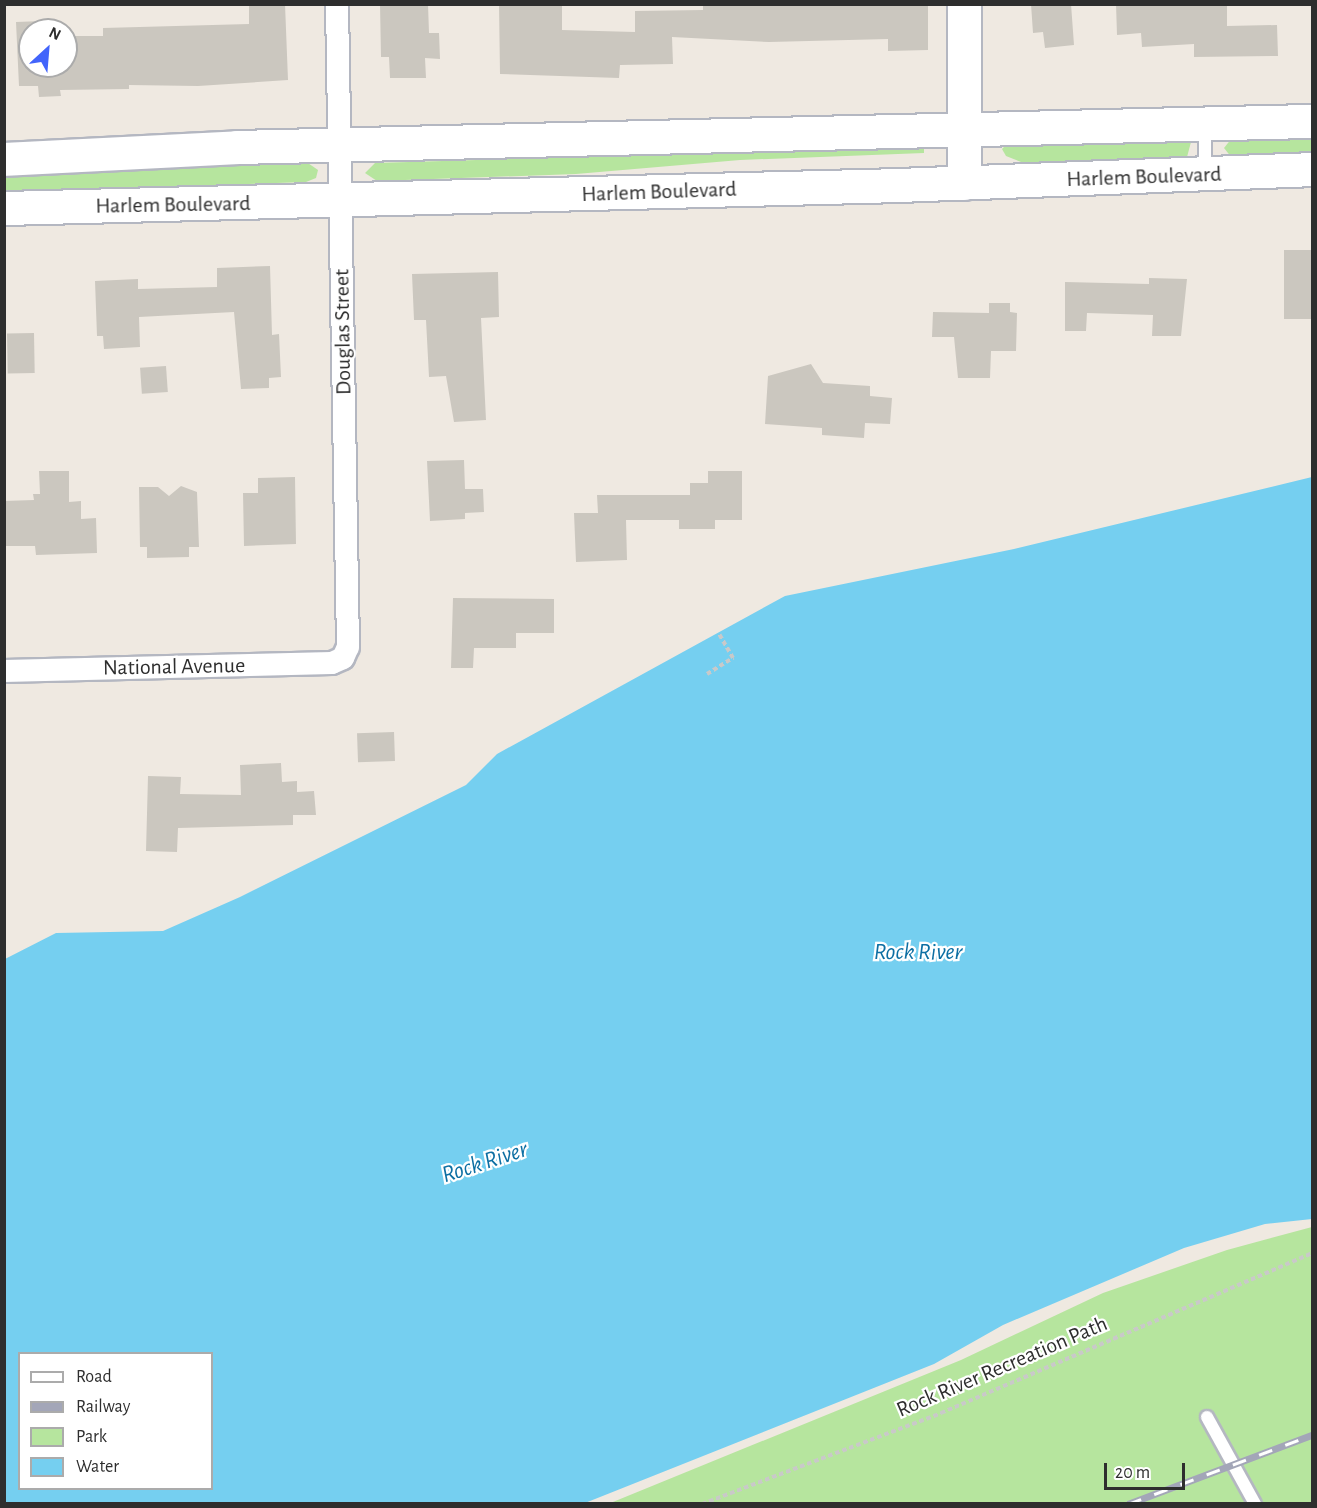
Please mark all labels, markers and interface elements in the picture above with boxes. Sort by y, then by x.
north arrow [18,18,78,78]
text: N [47,24,64,43]
street label: Harlem Boulevard [1066,161,1222,193]
street label: Harlem Boulevard [581,176,737,208]
street label: Harlem Boulevard [95,190,251,220]
street label: Douglas Street [329,269,357,395]
street label: National Avenue [103,653,245,681]
water label: Rock River [874,939,962,967]
water label: Rock River [438,1136,532,1190]
street label: Rock River Recreation Path [893,1311,1111,1423]
legend [18,1352,213,1490]
text: Road [76,1368,112,1386]
text: Railway [76,1398,130,1416]
text: Park [76,1428,107,1446]
scale bar [1107,1451,1188,1489]
text: Water [76,1458,119,1476]
text: 20 m [1115,1464,1150,1482]

